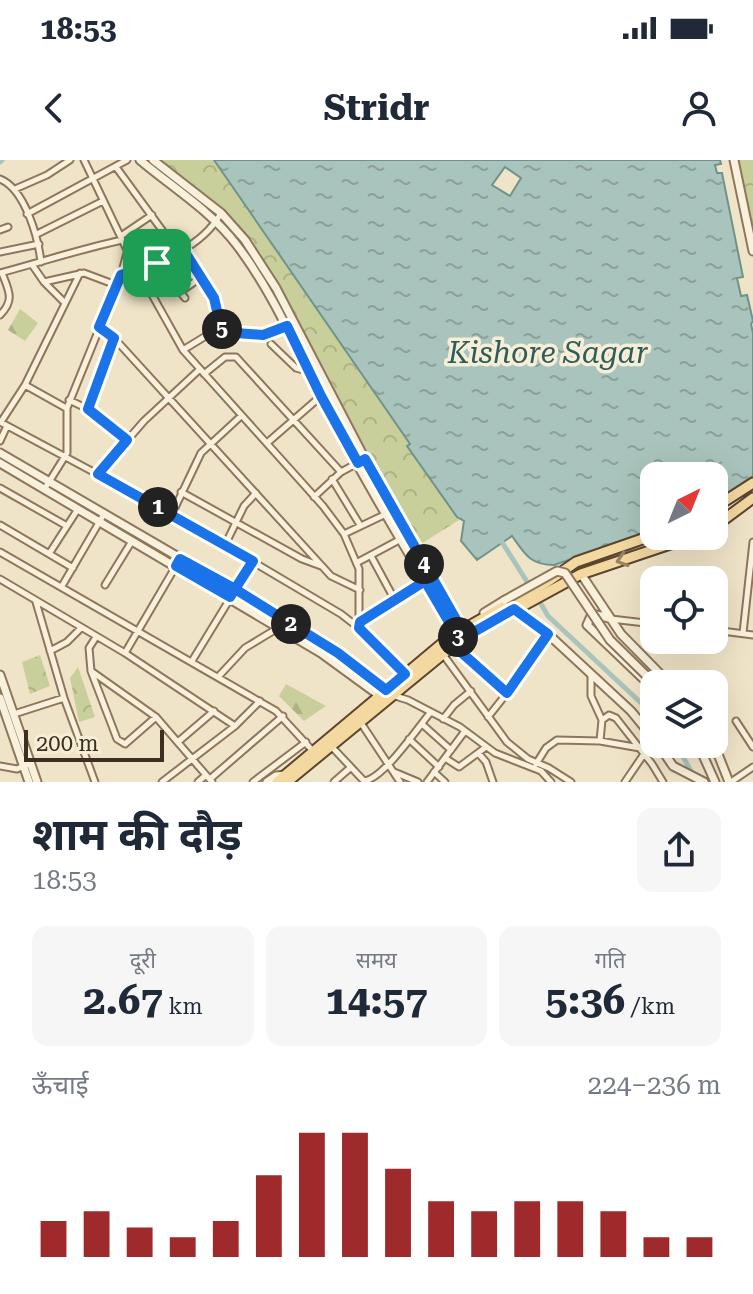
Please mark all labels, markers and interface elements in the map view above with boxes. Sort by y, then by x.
text: 18:53 [40,11,117,46]
icon: back [32,86,76,130]
icon: person [677,86,721,130]
text: Stridr [323,87,430,129]
pin [123,229,191,297]
icon: arrive [135,241,179,285]
pin: 5 [202,309,242,349]
text: 5 [216,316,228,341]
water label: Kishore Sagar [447,335,649,370]
north arrow [640,462,728,550]
map controls [640,462,728,758]
pin: 1 [138,487,178,527]
text: 1 [152,494,164,519]
pin: 4 [404,544,444,584]
text: 4 [418,551,430,576]
one-way arrow [616,551,630,567]
button: locate [640,566,728,654]
pin: 2 [271,604,311,644]
text: 2 [285,611,297,636]
pin: 3 [438,617,478,657]
text: 3 [452,624,464,649]
button: layers [640,670,728,758]
scale bar [24,726,164,762]
text: 200 m [36,731,99,756]
button: share [637,808,721,892]
text: शाम की दौड़ [32,809,241,861]
text: 18:53 [32,865,97,895]
text: दूरी [130,948,156,973]
text: समय [356,948,397,973]
text: गति [595,948,625,973]
text: 2.67 [83,977,163,1024]
text: 14:57 [325,977,428,1024]
text: 5:36 [545,977,625,1024]
text: km [163,994,203,1019]
text: /km [625,994,675,1019]
text: ऊँचाई [32,1070,88,1100]
text: 224–236 m [588,1070,721,1100]

